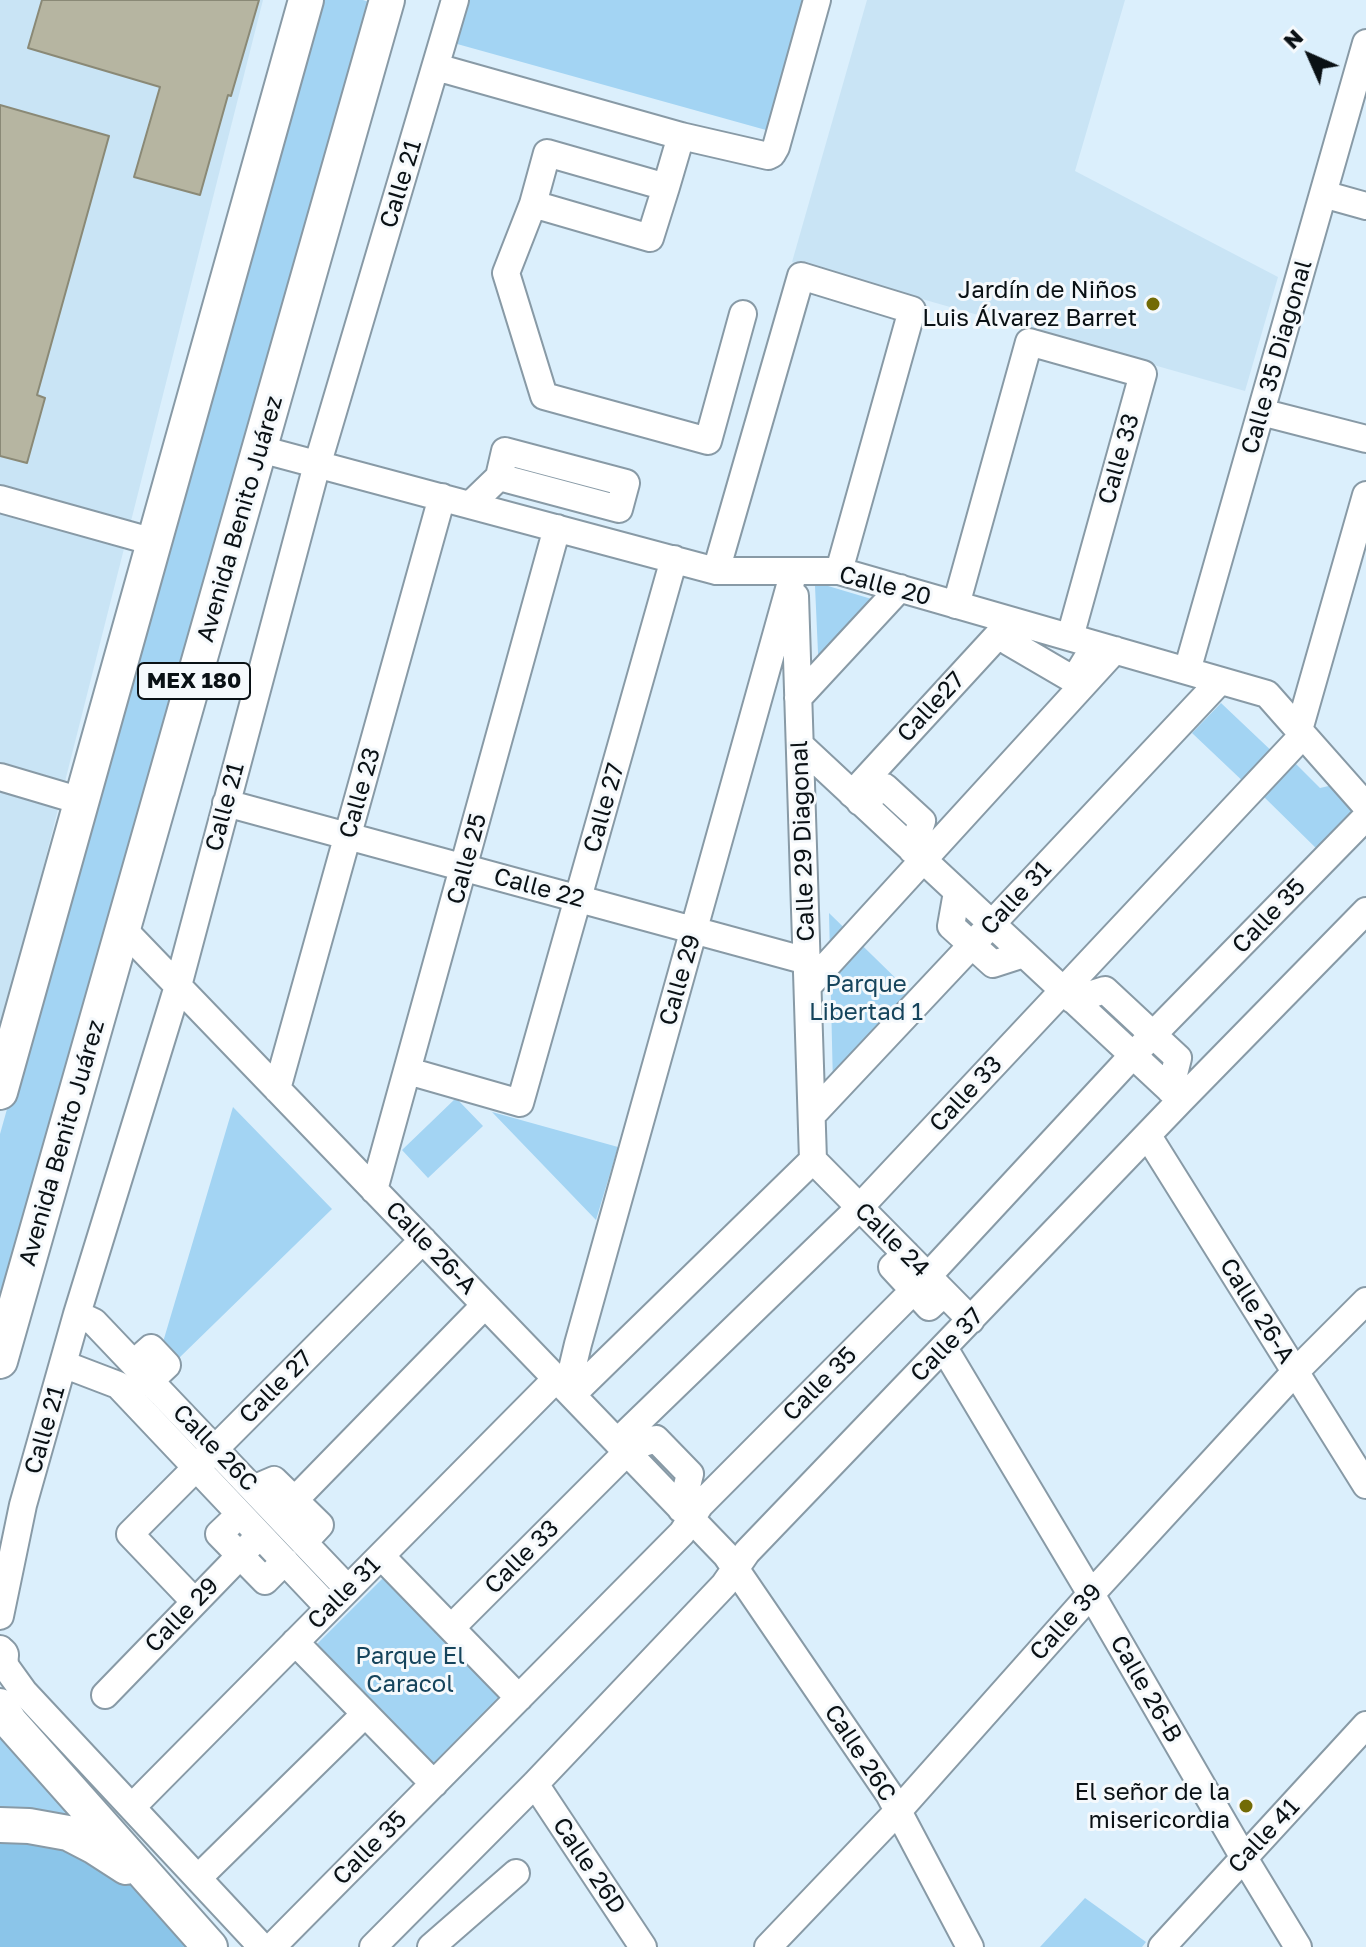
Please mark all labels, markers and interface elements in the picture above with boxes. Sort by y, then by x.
north arrow [1270,16,1350,96]
text: N [1277,23,1308,54]
street label: Calle 21 [374,137,428,231]
street label: Calle 35 Diagonal [1235,257,1319,457]
place label: Jardín de Niños Luis Álvarez Barret [922,276,1137,332]
marker: Jardín de Niños Luis Álvarez Barret [1144,295,1162,313]
street label: Avenida Benito Juárez [191,393,289,645]
street label: Calle 33 [1092,410,1146,508]
street label: Calle 20 [836,560,934,612]
road number: MEX 180 [138,663,250,699]
street label: Calle27 [891,666,971,748]
street label: Calle 29 Diagonal [785,740,821,942]
street label: Calle 23 [333,744,387,842]
street label: Calle 21 [199,760,251,854]
street label: Calle 27 [578,760,630,856]
street label: Calle 25 [441,810,493,908]
street label: Calle 31 [975,855,1057,941]
street label: Calle 22 [490,862,588,914]
street label: Calle 35 [1226,873,1312,959]
street label: Calle 29 [653,931,707,1029]
park label: Parque Libertad 1 [809,970,923,1026]
street label: Avenida Benito Juárez [13,1017,111,1269]
street label: Calle 33 [924,1050,1008,1138]
street label: Calle 26-A [379,1195,483,1301]
street label: Calle 24 [849,1197,935,1283]
street label: Calle 26-A [1213,1253,1301,1369]
street label: Calle 37 [905,1302,989,1388]
street label: Calle 35 [777,1341,863,1427]
street label: Calle 27 [233,1344,319,1430]
street label: Calle 21 [19,1383,71,1477]
street label: Calle 26C [167,1399,263,1497]
street label: Calle 33 [479,1514,565,1600]
street label: Calle 31 [302,1551,386,1635]
street label: Calle 29 [139,1571,225,1659]
street label: Calle 39 [1024,1578,1108,1666]
street label: Calle 26-B [1104,1630,1188,1748]
park label: Parque El Caracol [355,1642,465,1698]
street label: Calle 26C [818,1699,902,1807]
place label: El señor de la misericordia [1075,1778,1230,1834]
street label: Calle 41 [1222,1793,1306,1879]
marker: El señor de la misericordia [1237,1797,1255,1815]
street label: Calle 35 [327,1805,413,1891]
street label: Calle 26D [546,1812,632,1920]

